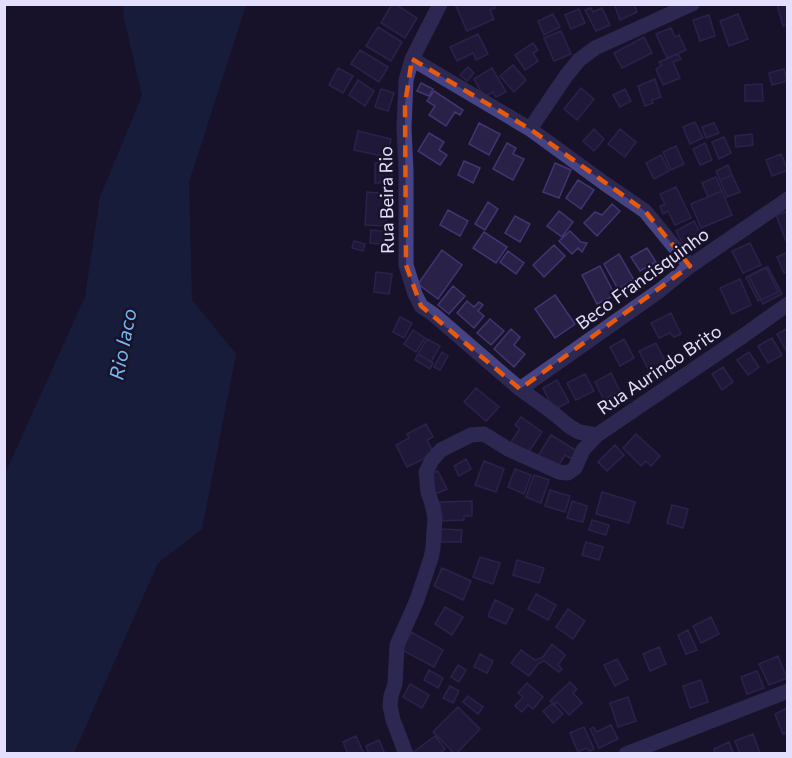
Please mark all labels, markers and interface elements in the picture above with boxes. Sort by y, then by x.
street label: Rua Beira Rio [374,146,398,254]
street label: Beco Francisquinho [571,222,713,334]
water label: Rio Iaco [103,306,141,382]
street label: Rua Aurindo Brito [593,319,725,419]

